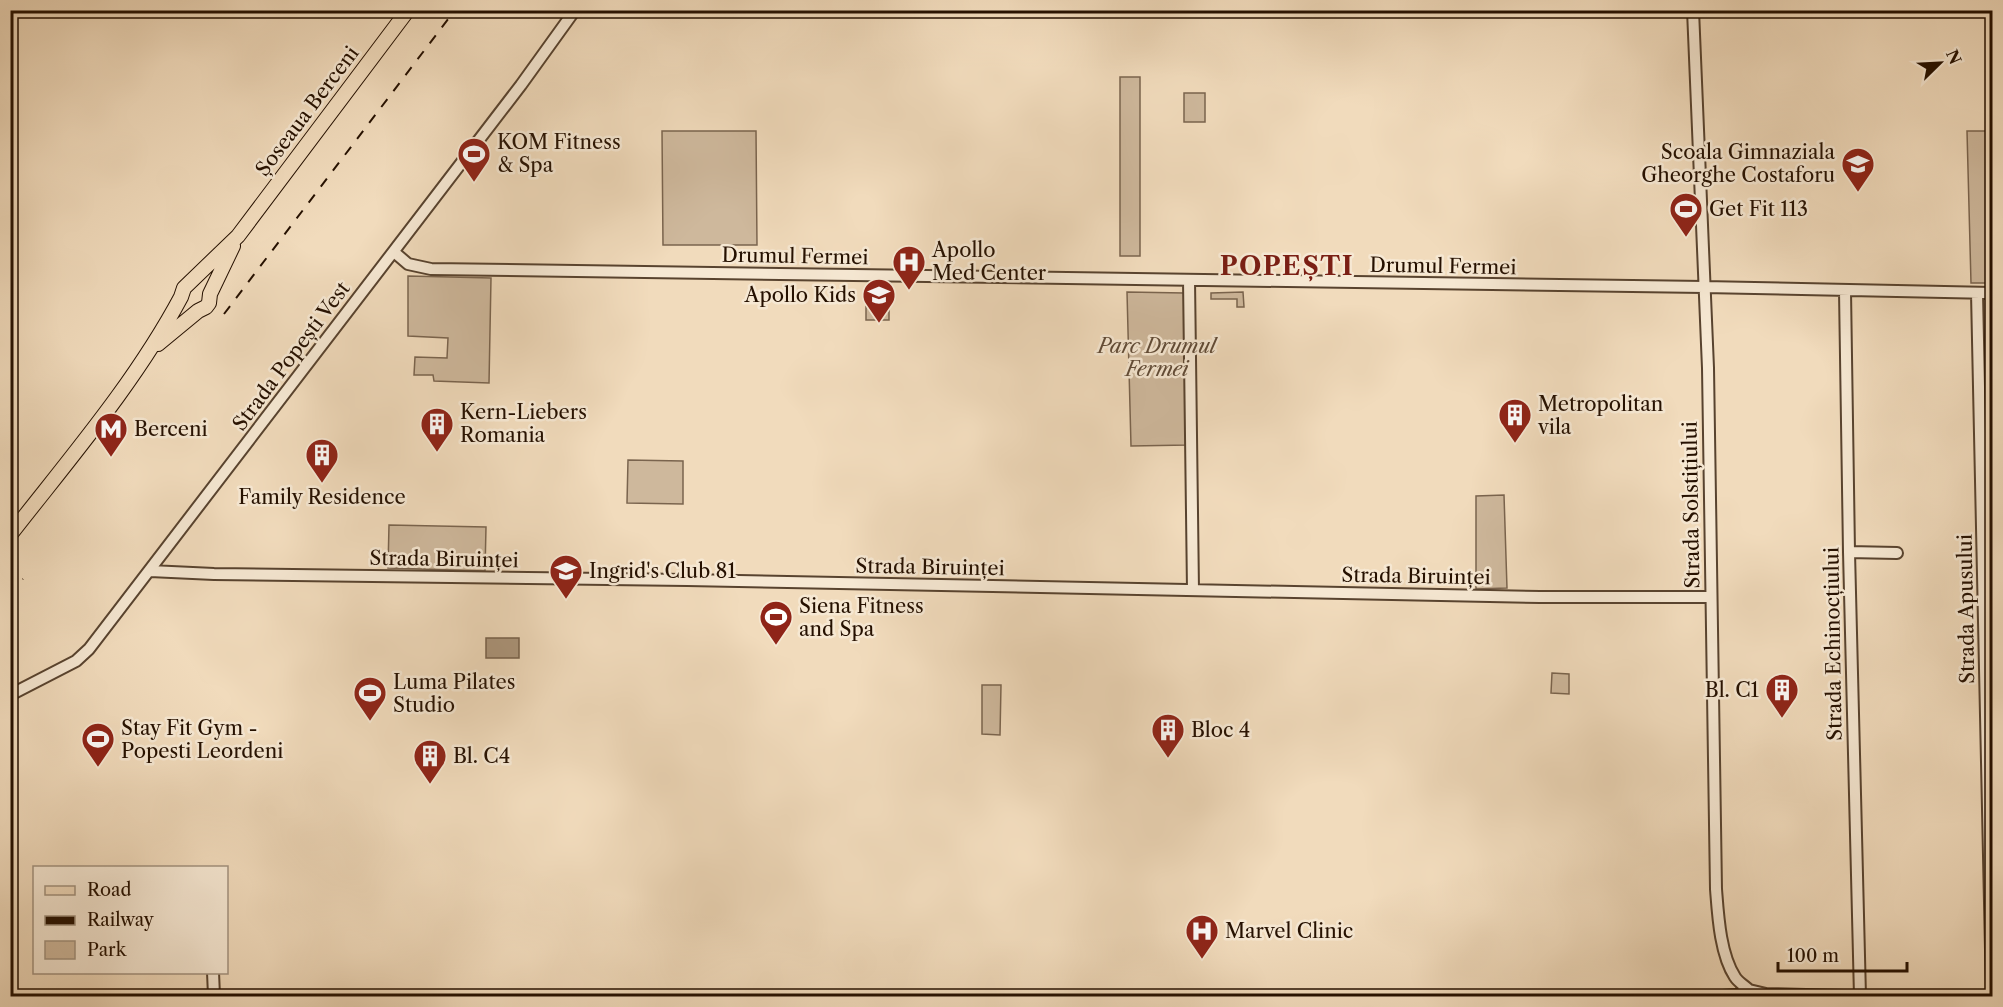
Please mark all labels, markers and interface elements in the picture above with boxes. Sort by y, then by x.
north arrow [1910,33,1970,93]
street label: Șoseaua Berceni [250,41,364,181]
text: N [1942,46,1966,67]
place label: KOM Fitness & Spa [497,130,621,177]
sports icon: KOM Fitness & Spa [456,136,492,183]
place label: Scoala Gimnaziala Gheorghe Costaforu [1641,140,1835,187]
school or university icon: Scoala Gimnaziala Gheorghe Costaforu [1840,146,1876,193]
sports icon: Get Fit 113 [1668,191,1704,238]
place label: Get Fit 113 [1709,197,1808,221]
place label: Apollo Med Center [931,238,1047,285]
street label: Drumul Fermei [721,243,869,269]
hospital icon: Apollo Med Center [891,244,927,291]
district label: POPEȘTI [1220,250,1354,282]
street label: Drumul Fermei [1369,253,1517,279]
street label: Strada Popești Vest [227,277,355,435]
school or university icon: Apollo Kids [861,277,897,324]
place label: Apollo Kids [744,283,856,307]
park label: Parc Drumul Fermei [1096,334,1219,381]
place label: Metropolitan vila [1537,392,1664,439]
building icon: Metropolitan vila [1497,397,1533,444]
place label: Kern-Liebers Romania [460,400,587,447]
building icon: Kern-Liebers Romania [419,406,455,453]
metro station icon: Berceni [93,411,129,458]
place label: Berceni [134,417,208,441]
street label: Strada Solstițiului [1678,421,1704,589]
building icon: Family Residence [304,437,340,484]
place label: Family Residence [238,485,406,509]
street label: Strada Apusului [1953,534,1979,684]
street label: Strada Biruinței [369,546,519,572]
street label: Strada Echinocțiului [1819,547,1847,741]
school or university icon: Ingrid's Club 81 [548,553,584,600]
street label: Strada Biruinței [855,554,1005,580]
place label: Ingrid's Club 81 [589,559,736,583]
street label: Strada Biruinței [1341,563,1491,589]
place label: Siena Fitness and Spa [799,594,924,641]
sports icon: Siena Fitness and Spa [758,599,794,646]
place label: Luma Pilates Studio [393,670,515,717]
building icon: Bl. C1 [1764,672,1800,719]
sports icon: Luma Pilates Studio [352,675,388,722]
place label: Bl. C1 [1705,678,1760,702]
building icon: Bloc 4 [1150,712,1186,759]
place label: Stay Fit Gym - Popesti Leordeni [121,716,283,763]
place label: Bloc 4 [1191,718,1250,742]
sports icon: Stay Fit Gym - Popesti Leordeni [80,721,116,768]
building icon: Bl. C4 [412,738,448,785]
place label: Bl. C4 [453,744,510,768]
legend [33,866,228,974]
text: Road [87,879,132,901]
text: Railway [87,909,155,931]
hospital icon: Marvel Clinic [1184,913,1220,960]
place label: Marvel Clinic [1225,919,1353,943]
scale bar [1778,935,1907,973]
text: Park [87,939,128,961]
text: 100 m [1787,945,1839,967]

